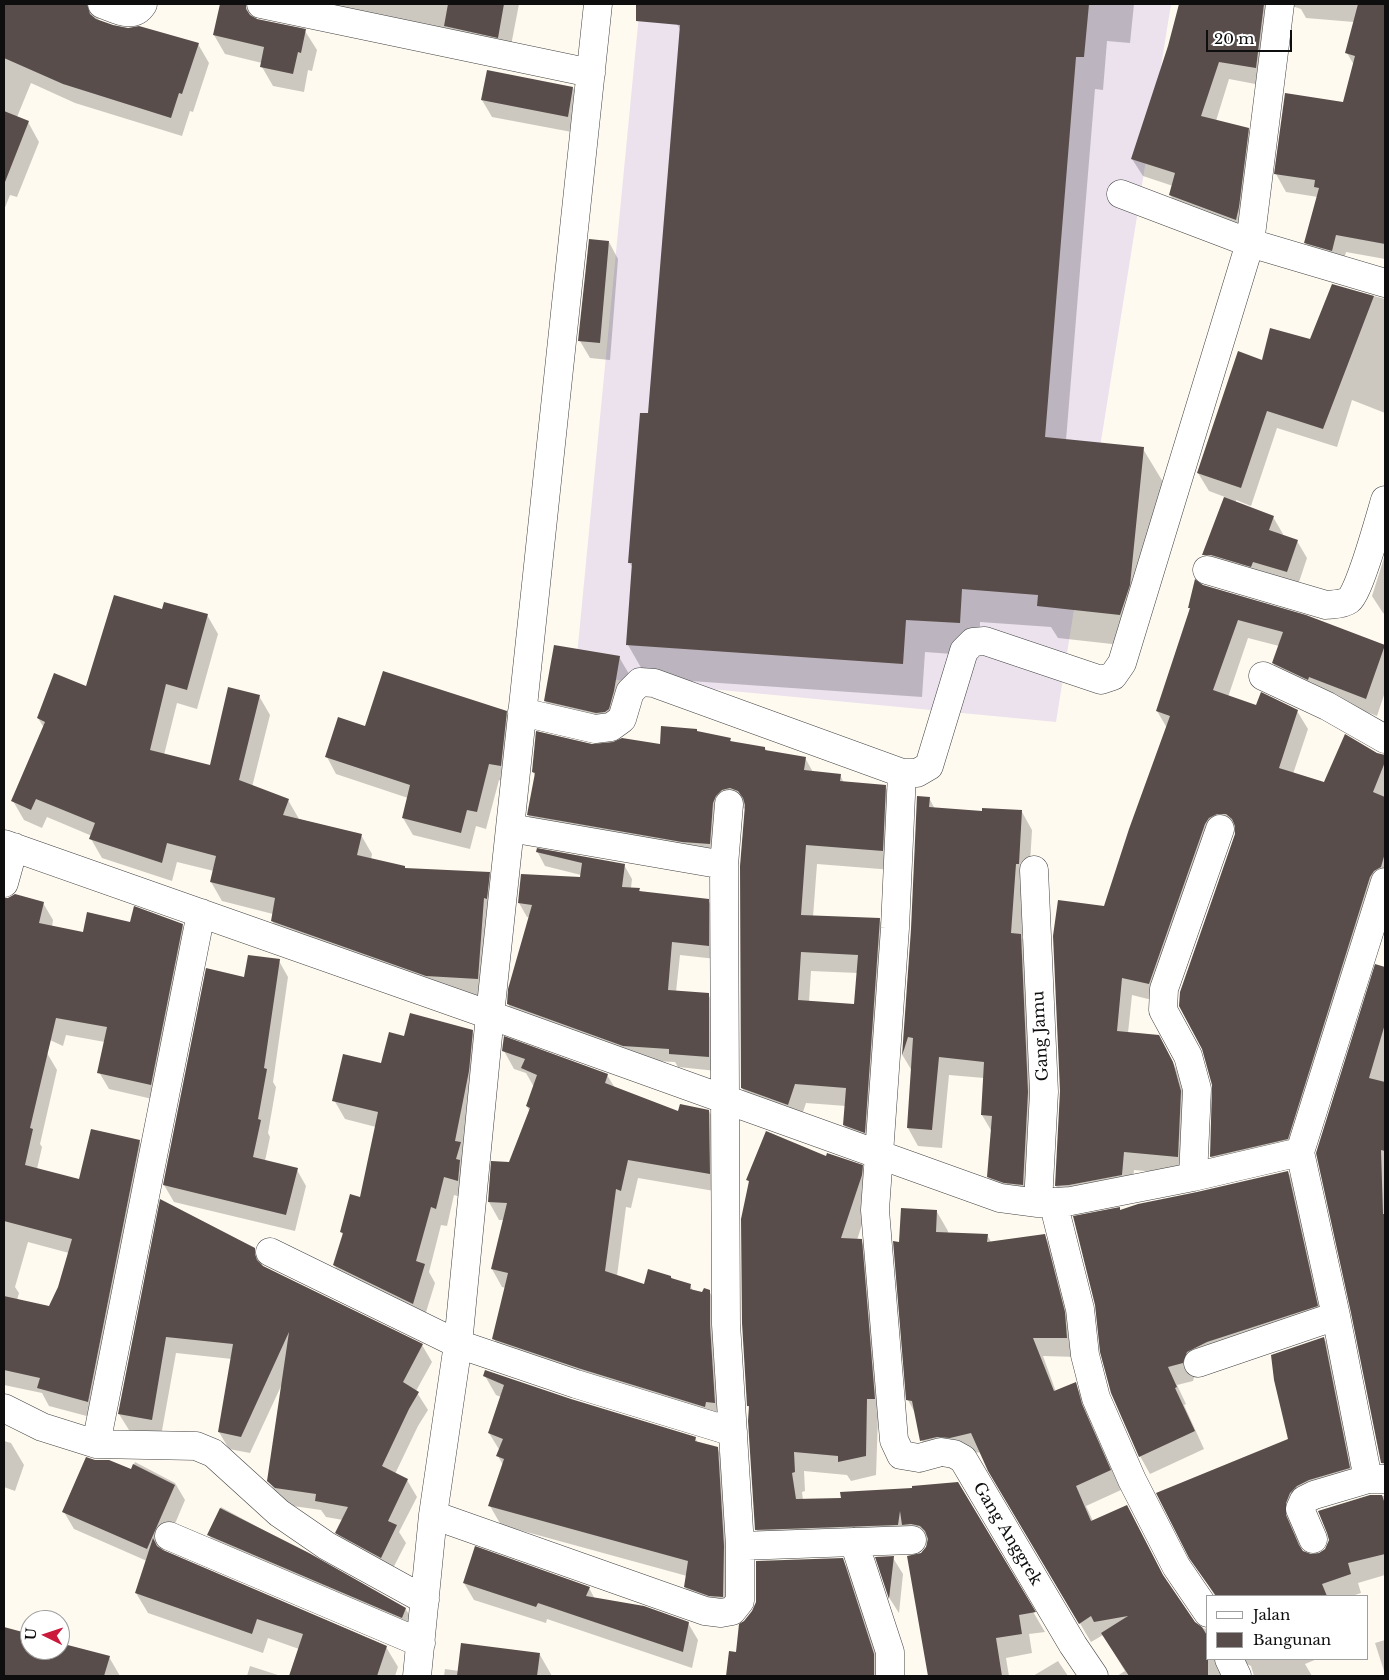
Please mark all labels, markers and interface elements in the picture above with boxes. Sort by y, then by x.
scale bar [1209,20,1295,52]
text: 20 m [1214,29,1254,48]
street label: Gang Jamu [1029,990,1053,1082]
street label: Gang Anggrek [969,1479,1045,1589]
legend [1206,1595,1369,1660]
text: Jalan [1253,1605,1290,1624]
north arrow [20,1610,70,1660]
text: U [22,1627,40,1641]
text: Bangunan [1253,1630,1331,1649]

